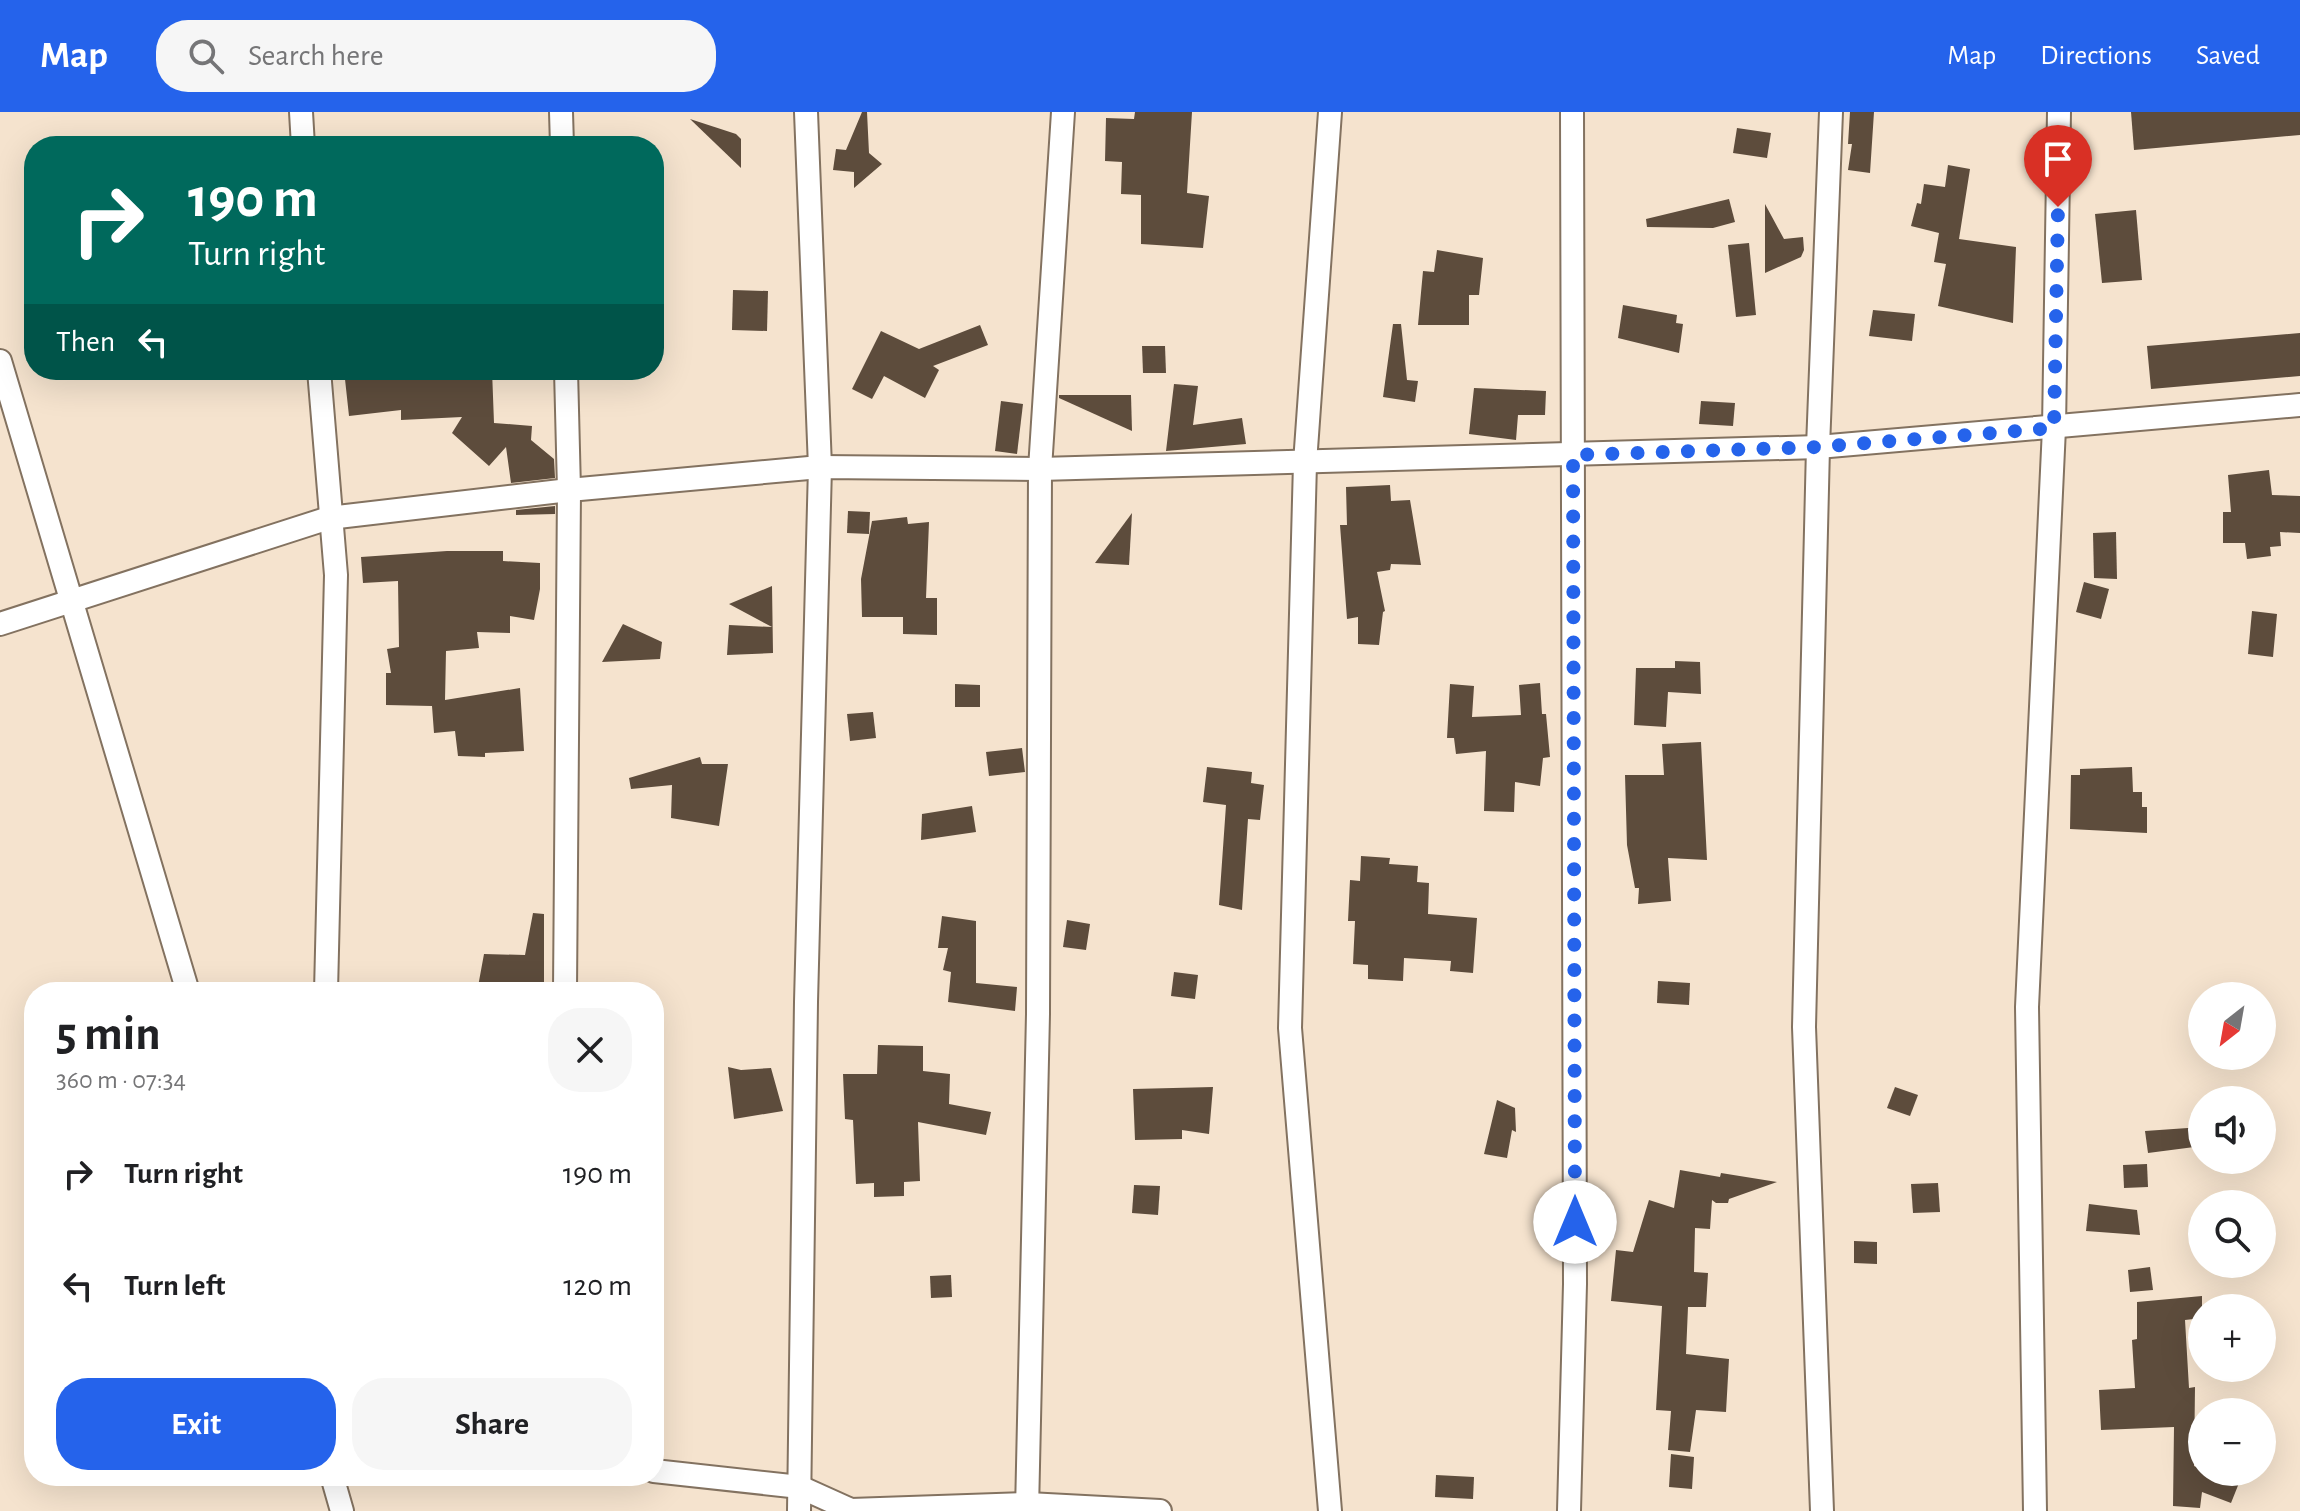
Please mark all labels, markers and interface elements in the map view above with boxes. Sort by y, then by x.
search box [156,20,716,92]
icon: search [184,34,228,78]
text: Map [40,37,108,75]
text: Search here [248,41,384,71]
text: Map [1947,42,1996,70]
text: Directions [2040,42,2152,70]
text: Saved [2196,42,2260,70]
pin [2024,125,2092,207]
icon: arrive [2036,137,2080,181]
icon: right [56,168,160,272]
text: 190 m [188,171,318,227]
text: Turn right [188,236,325,272]
icon: left [131,320,175,364]
text: Then [56,327,115,357]
north arrow [2188,982,2276,1070]
map controls [2188,982,2276,1486]
button: close [548,1008,632,1092]
text: 5 min [56,1011,161,1059]
text: 360 m · 07:34 [56,1067,186,1093]
button: sound [2188,1086,2276,1174]
icon: right [56,1152,100,1196]
text: Turn right [124,1159,243,1189]
text: 190 m [563,1159,632,1189]
position arrow [1533,1180,1617,1264]
button: search [2188,1190,2276,1278]
icon: left [56,1264,100,1308]
text: Turn left [124,1271,225,1301]
text: 120 m [563,1271,632,1301]
button: + [2188,1294,2276,1382]
button: Exit [56,1378,336,1470]
button: Share [352,1378,632,1470]
button: − [2188,1398,2276,1486]

